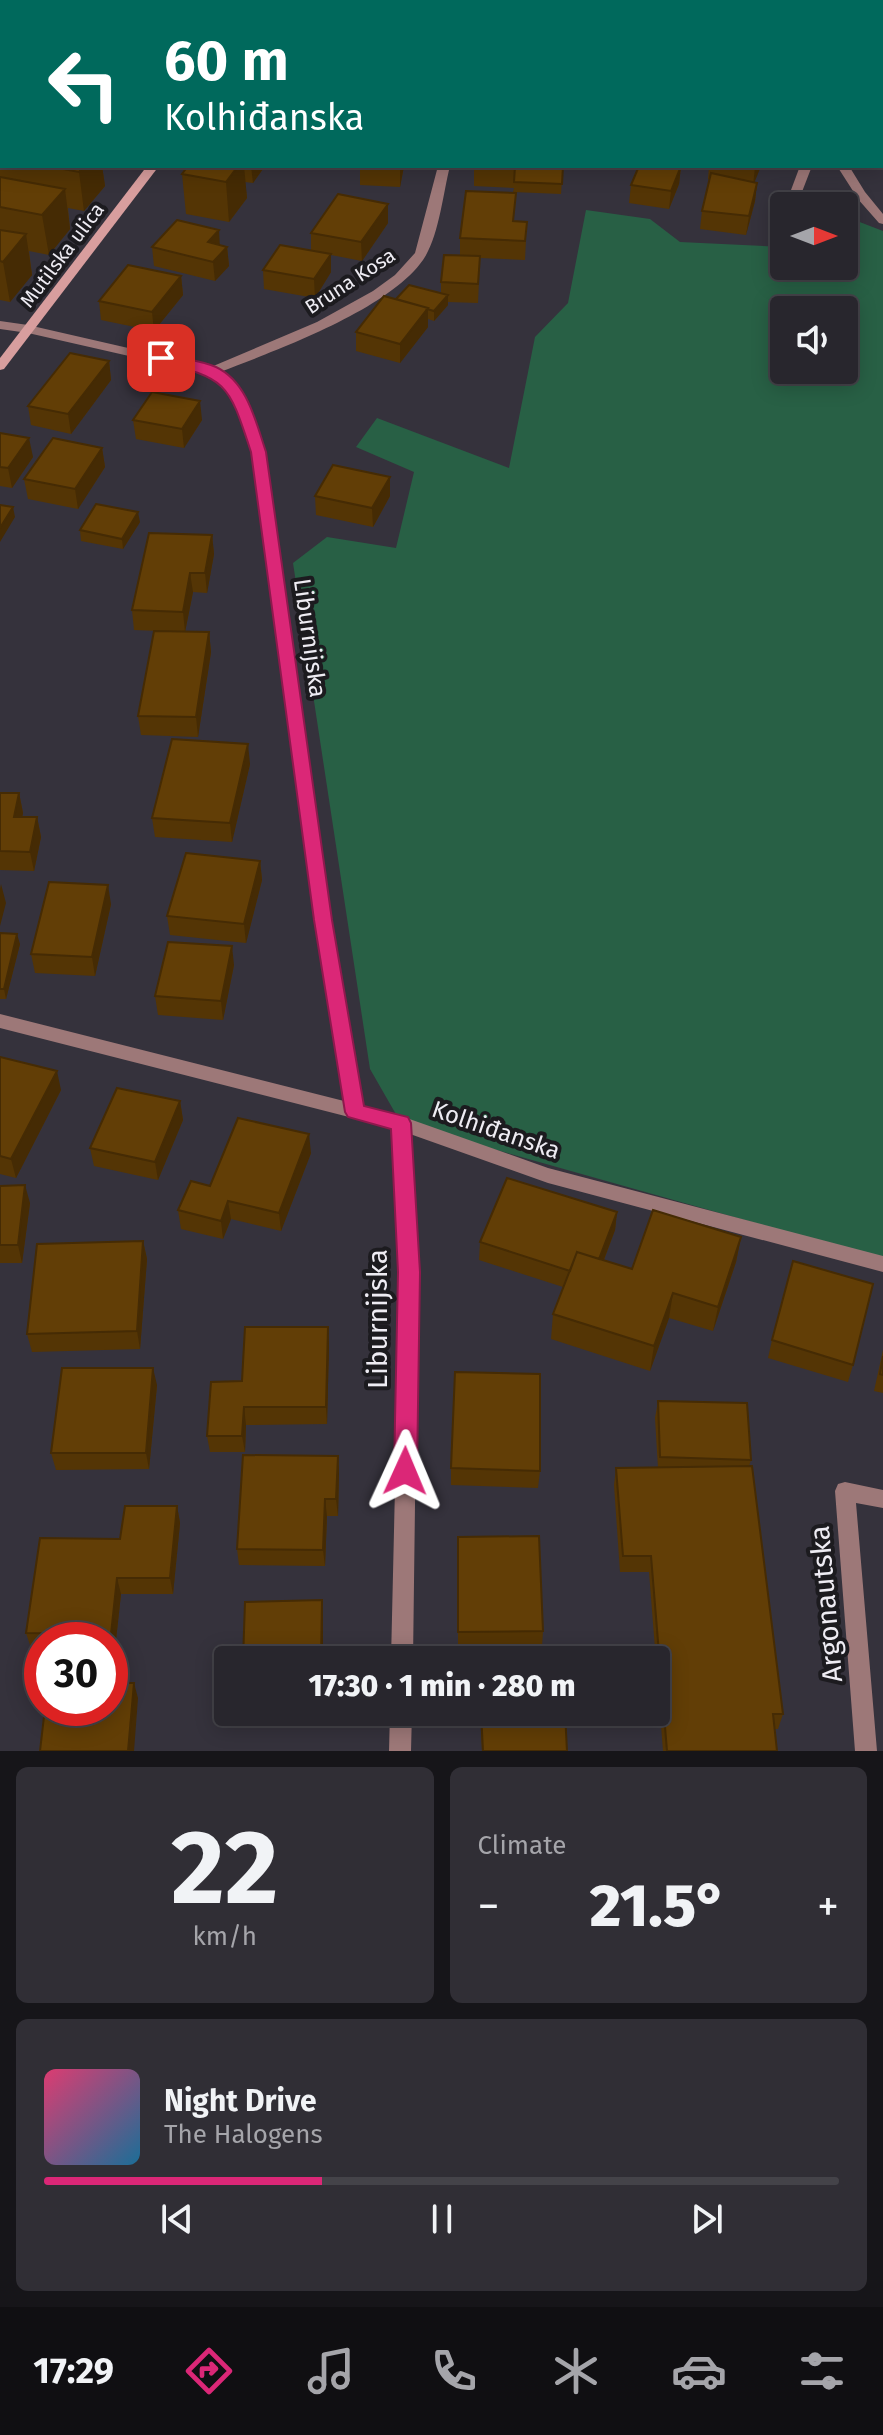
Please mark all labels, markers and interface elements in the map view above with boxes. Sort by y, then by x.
text: 60 m [164,28,289,95]
icon: left [32,32,136,136]
text: Kolhiđanska [164,96,364,140]
north arrow [770,192,858,280]
map controls [770,192,858,384]
street label: Mutilska ulica [15,198,109,312]
street label: Bruna Kosa [300,243,400,319]
button: sound [770,296,858,384]
pin [127,324,195,392]
icon: arrive [139,336,183,380]
street label: Liburnijska [288,577,332,699]
street label: Kolhiđanska [428,1095,564,1165]
street label: Liburnijska [361,1249,394,1389]
position arrow [363,1429,447,1513]
street label: Argonautska [803,1524,849,1684]
speed limit sign: 30 [24,1622,128,1726]
text: 17:30 · 1 min · 280 m [309,1668,575,1704]
text: 22 [171,1806,279,1931]
text: Climate [478,1830,566,1861]
text: 21.5° [590,1870,727,1942]
text: − [478,1880,500,1933]
text: + [817,1880,839,1933]
text: km/h [193,1921,257,1952]
text: Night Drive [164,2083,317,2119]
text: The Halogens [164,2119,323,2150]
icon: previous [155,2197,199,2241]
icon: pause [420,2197,464,2241]
icon: next [685,2197,729,2241]
icon: directions [181,2343,237,2399]
icon: music [303,2343,359,2399]
icon: phone [426,2343,482,2399]
icon: climate [548,2343,604,2399]
icon: car [671,2343,727,2399]
icon: filters [794,2343,850,2399]
text: 17:29 [33,2349,114,2393]

